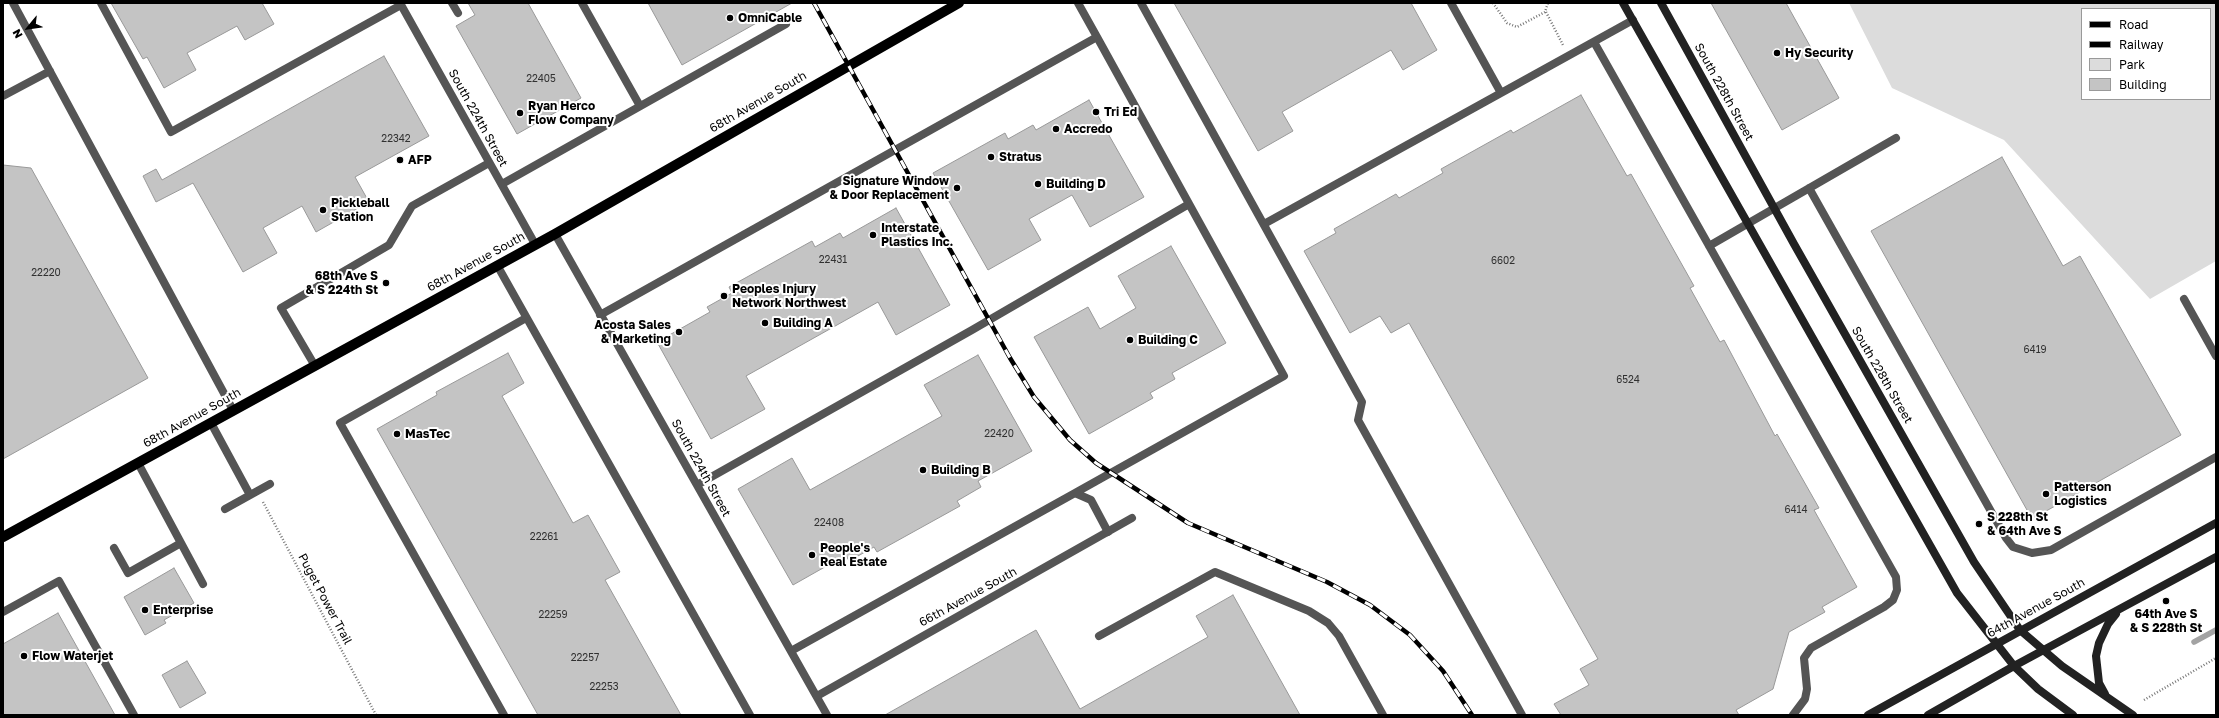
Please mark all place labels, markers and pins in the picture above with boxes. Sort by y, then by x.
place label: OmniCable [738,11,802,25]
marker: OmniCable [725,13,735,23]
place label: Hy Security [1785,46,1854,60]
marker: Hy Security [1772,48,1782,58]
place label: Ryan Herco Flow Company [528,99,614,127]
place label: Tri Ed [1104,105,1137,119]
marker: Tri Ed [1091,107,1101,117]
marker: Ryan Herco Flow Company [515,108,525,118]
place label: Accredo [1064,122,1112,136]
marker: Accredo [1051,124,1061,134]
place label: Stratus [999,150,1042,164]
marker: Stratus [986,152,996,162]
place label: AFP [408,153,432,167]
marker: AFP [395,155,405,165]
place label: Signature Window & Door Replacement [830,174,949,202]
place label: Building D [1046,177,1106,191]
marker: Building D [1033,179,1043,189]
marker: Signature Window & Door Replacement [952,183,962,193]
place label: Pickleball Station [331,196,390,224]
marker: Pickleball Station [318,205,328,215]
place label: Interstate Plastics Inc. [881,221,953,249]
marker: Interstate Plastics Inc. [868,230,878,240]
place label: 68th Ave S & S 224th St [306,269,378,297]
marker: 68th Ave S & S 224th St [381,278,391,288]
place label: Peoples Injury Network Northwest [732,282,846,310]
marker: Peoples Injury Network Northwest [719,291,729,301]
place label: Building A [773,316,833,330]
place label: Acosta Sales & Marketing [594,318,671,346]
marker: Building A [760,318,770,328]
marker: Acosta Sales & Marketing [674,327,684,337]
place label: Building C [1138,333,1198,347]
marker: Building C [1125,335,1135,345]
place label: MasTec [405,427,450,441]
marker: MasTec [392,429,402,439]
place label: Building B [931,463,991,477]
marker: Building B [918,465,928,475]
place label: Patterson Logistics [2054,480,2111,508]
marker: Patterson Logistics [2041,489,2051,499]
place label: S 228th St & 64th Ave S [1987,510,2062,538]
marker: S 228th St & 64th Ave S [1974,519,1984,529]
place label: People's Real Estate [820,541,887,569]
marker: People's Real Estate [807,550,817,560]
marker: 64th Ave S & S 228th St [2161,596,2171,606]
place label: Enterprise [153,603,213,617]
marker: Enterprise [140,605,150,615]
place label: 64th Ave S & S 228th St [2130,607,2202,635]
place label: Flow Waterjet [32,649,113,663]
marker: Flow Waterjet [19,651,29,661]

